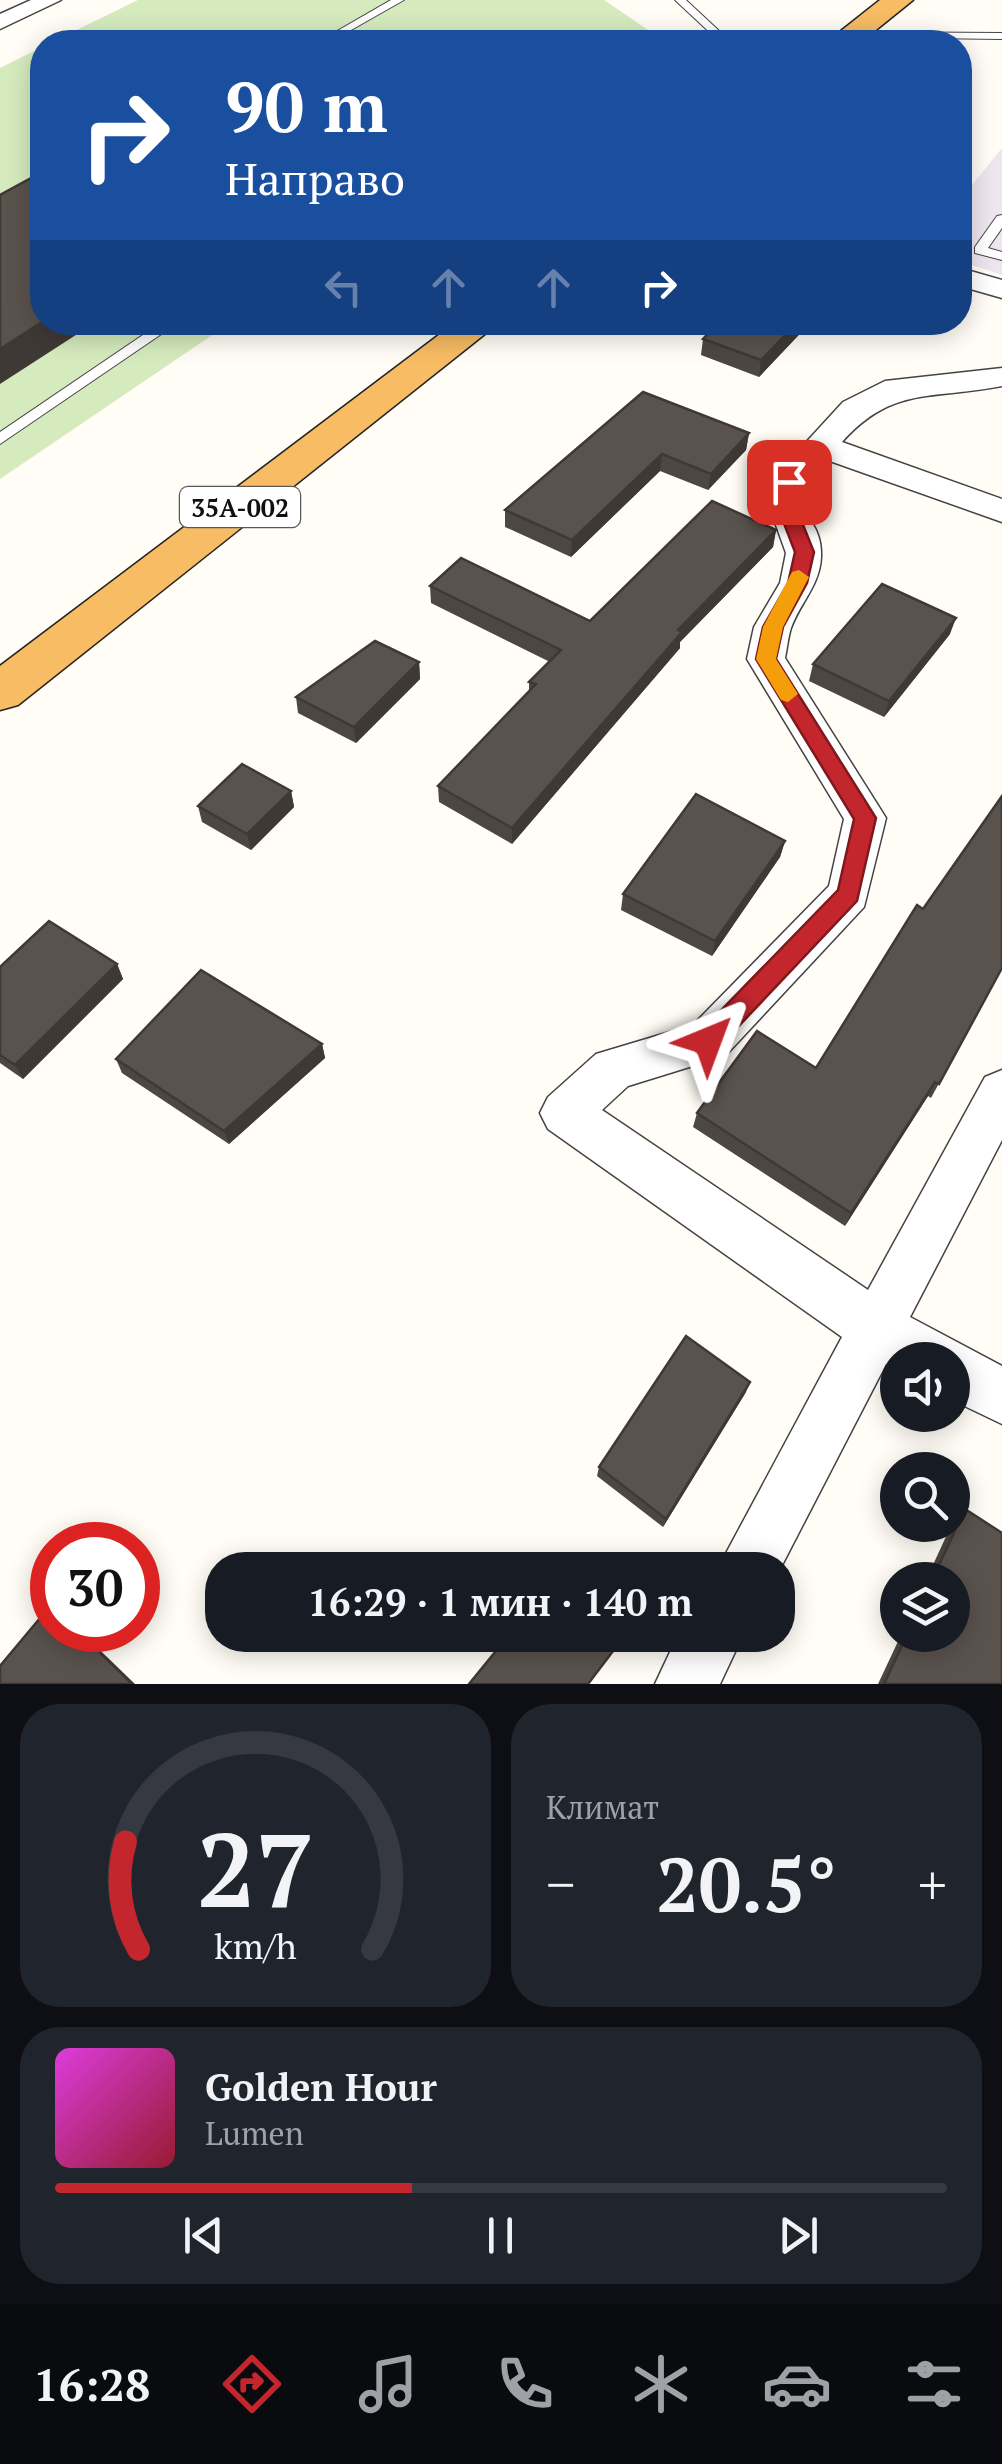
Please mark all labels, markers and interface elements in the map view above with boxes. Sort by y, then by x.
text: 90 m [225,59,388,152]
icon: right [60,70,190,200]
text: Направо [225,148,405,208]
icon: left [316,260,371,315]
icon: ahead [421,260,476,315]
icon: ahead [526,260,581,315]
icon: right [631,260,686,315]
pin [747,440,832,525]
icon: arrive [762,455,817,510]
road number: 35А-002 [180,487,300,527]
position arrow [656,989,760,1093]
map controls [880,1342,970,1652]
button: sound [880,1342,970,1432]
button: search [880,1452,970,1542]
speed limit sign: 30 [30,1522,160,1652]
button: layers [880,1562,970,1652]
text: 16:29 · 1 мин · 140 m [307,1577,693,1627]
text: Климат [546,1786,659,1828]
text: 27 [197,1799,314,1937]
text: 20.5° [656,1834,837,1933]
text: − [546,1847,575,1920]
text: + [918,1847,947,1920]
text: km/h [214,1922,297,1969]
text: Golden Hour [205,2062,437,2112]
text: Lumen [205,2112,304,2154]
icon: previous [176,2208,231,2263]
icon: pause [473,2208,528,2263]
icon: next [771,2208,826,2263]
icon: directions [217,2349,287,2419]
icon: music [353,2349,423,2419]
icon: phone [490,2349,560,2419]
icon: climate [626,2349,696,2419]
icon: car [762,2349,832,2419]
icon: filters [899,2349,969,2419]
text: 16:28 [33,2354,150,2414]

